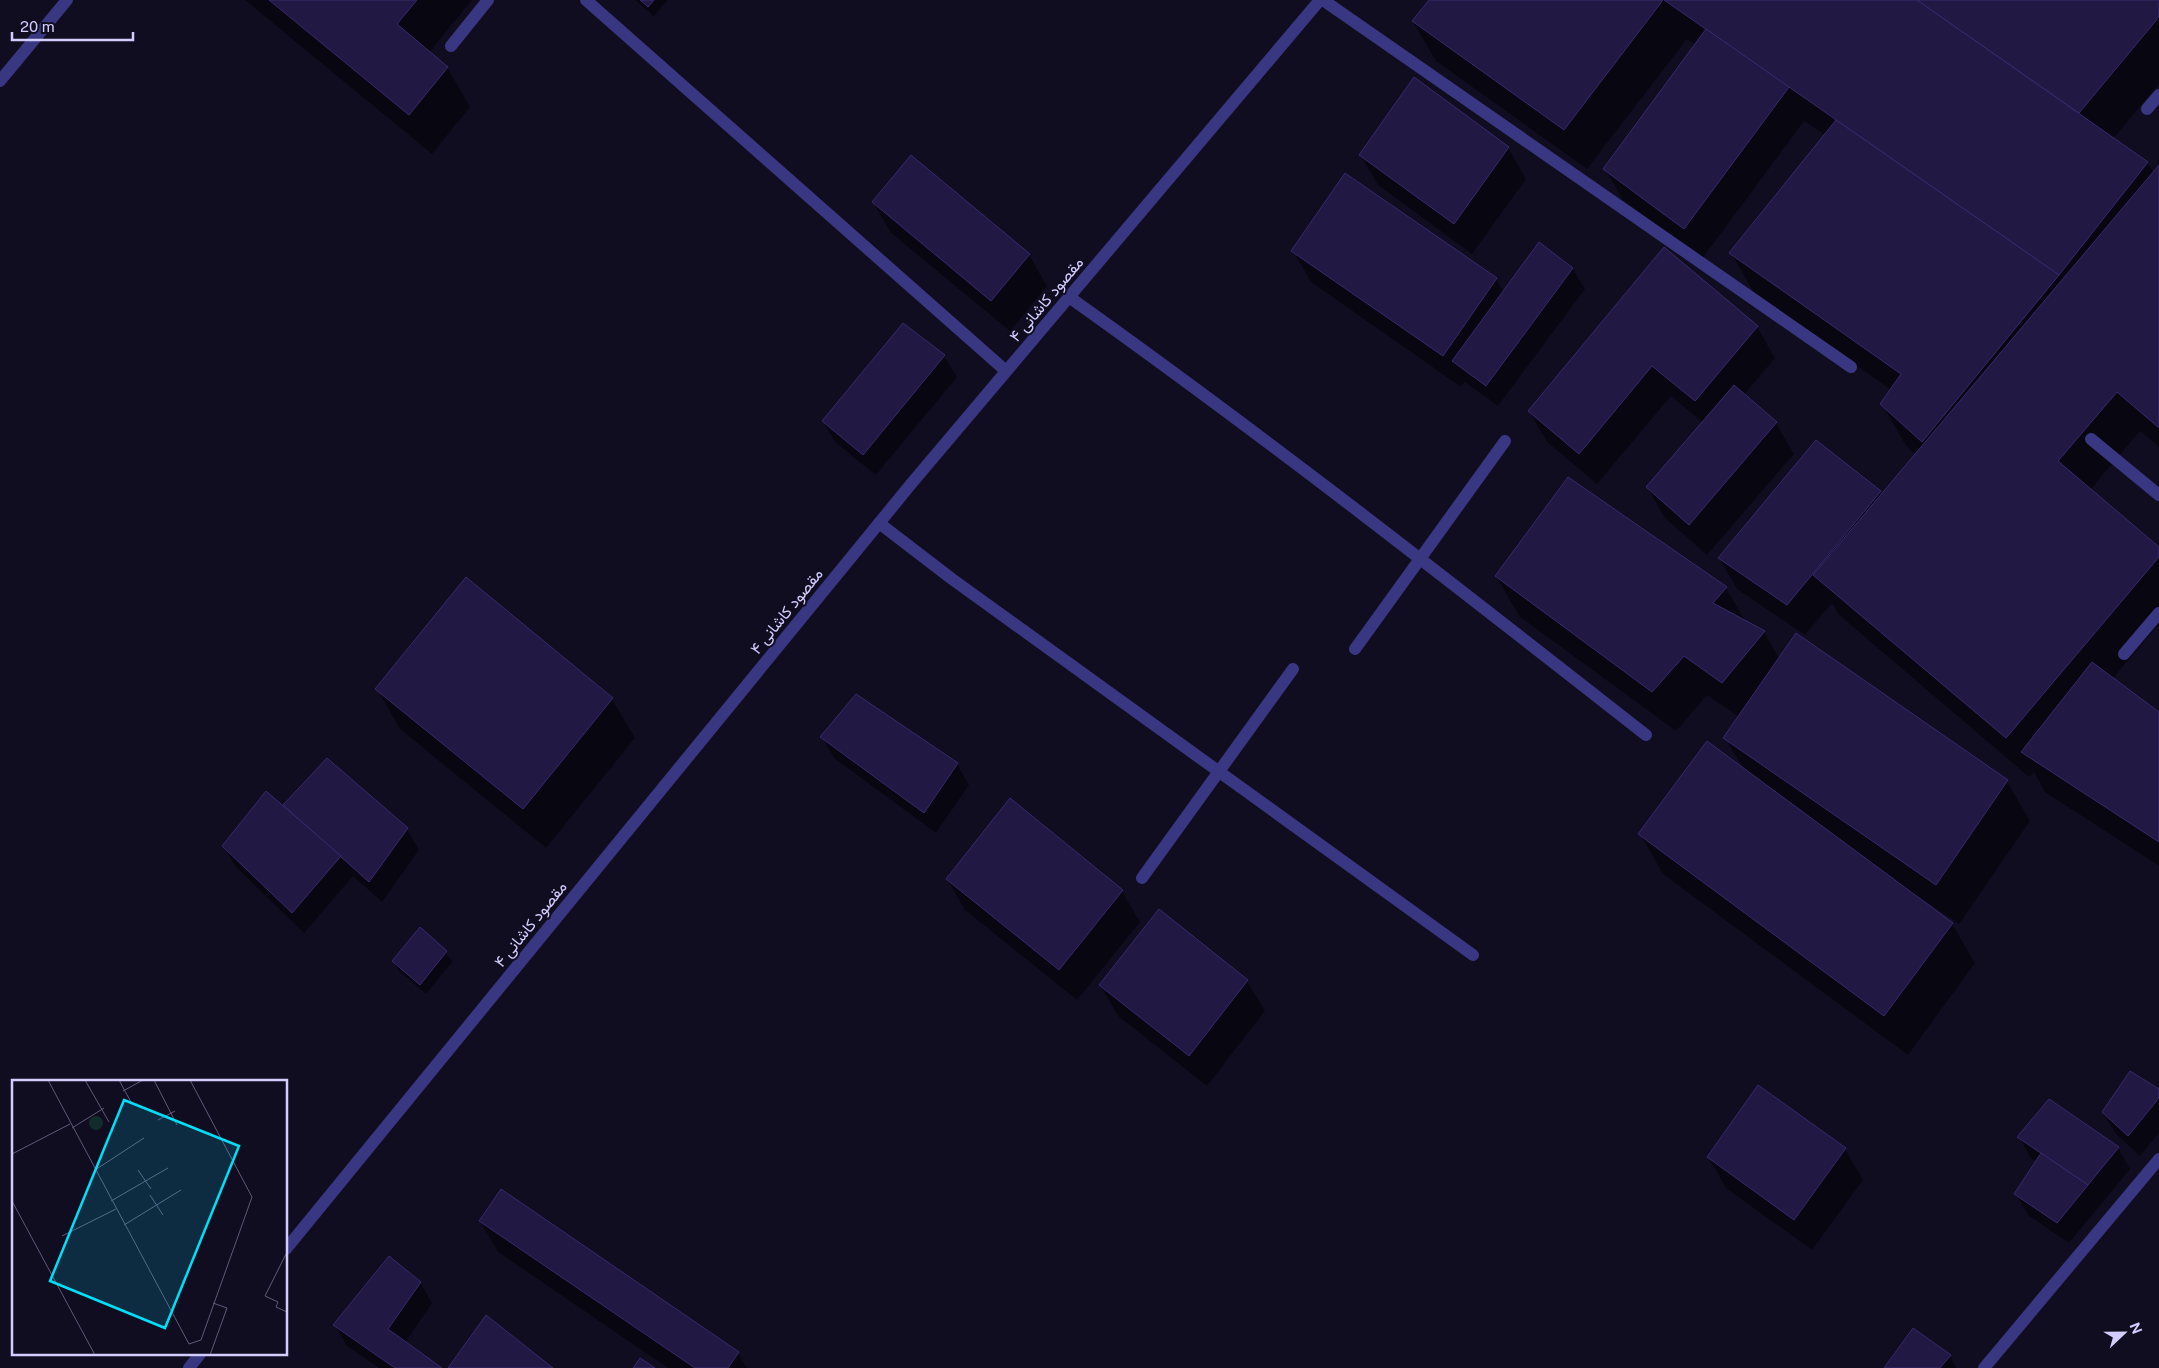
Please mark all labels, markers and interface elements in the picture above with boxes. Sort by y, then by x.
scale bar [12,10,134,42]
text: 20 m [20,18,55,35]
street label: مقصود کاشانی ۴ [1005,253,1088,346]
street label: مقصود کاشانی ۴ [746,565,828,659]
street label: مقصود کاشانی ۴ [490,878,572,972]
inset map [12,1080,288,1356]
north arrow [2099,1308,2149,1358]
text: N [2127,1320,2146,1336]

